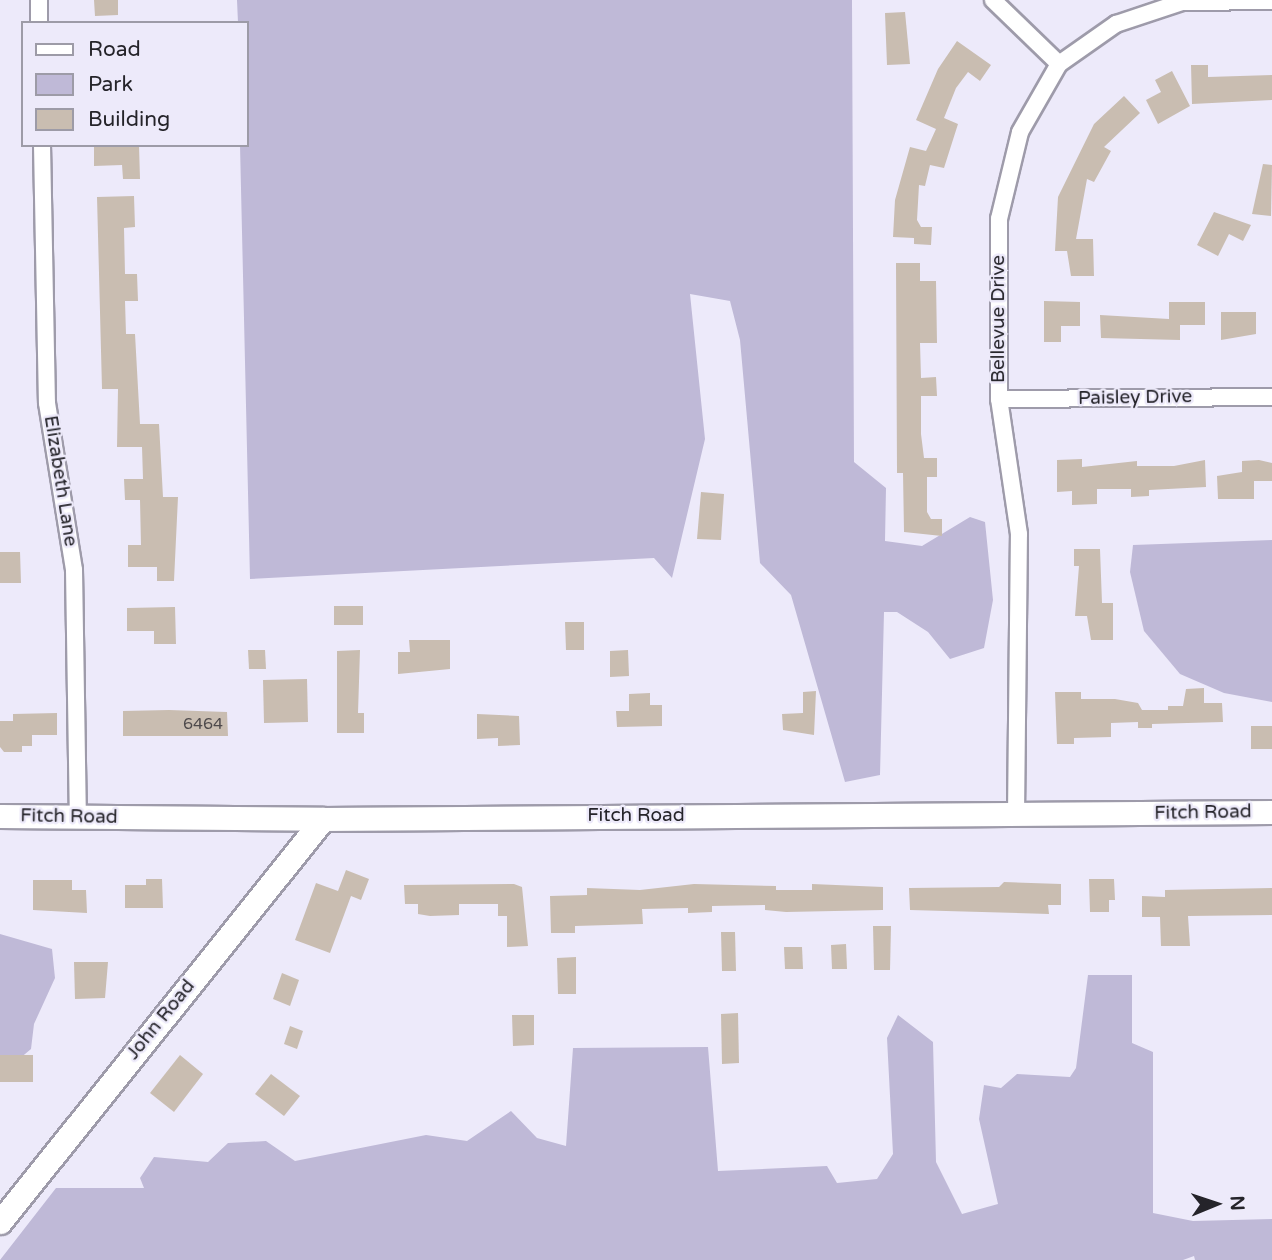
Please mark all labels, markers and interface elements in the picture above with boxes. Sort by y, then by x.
legend [21,21,248,147]
text: Road [88,37,141,62]
text: Park [88,72,133,97]
text: Building [88,107,170,132]
street label: Bellevue Drive [988,255,1010,383]
street label: Paisley Drive [1078,386,1192,410]
street label: Elizabeth Lane [38,414,82,548]
house number: 6464 [183,714,223,734]
street label: Fitch Road [1154,801,1252,825]
street label: Fitch Road [20,805,118,829]
street label: Fitch Road [587,805,685,827]
street label: John Road [122,975,200,1065]
north arrow [1181,1169,1251,1239]
text: N [1226,1195,1248,1211]

